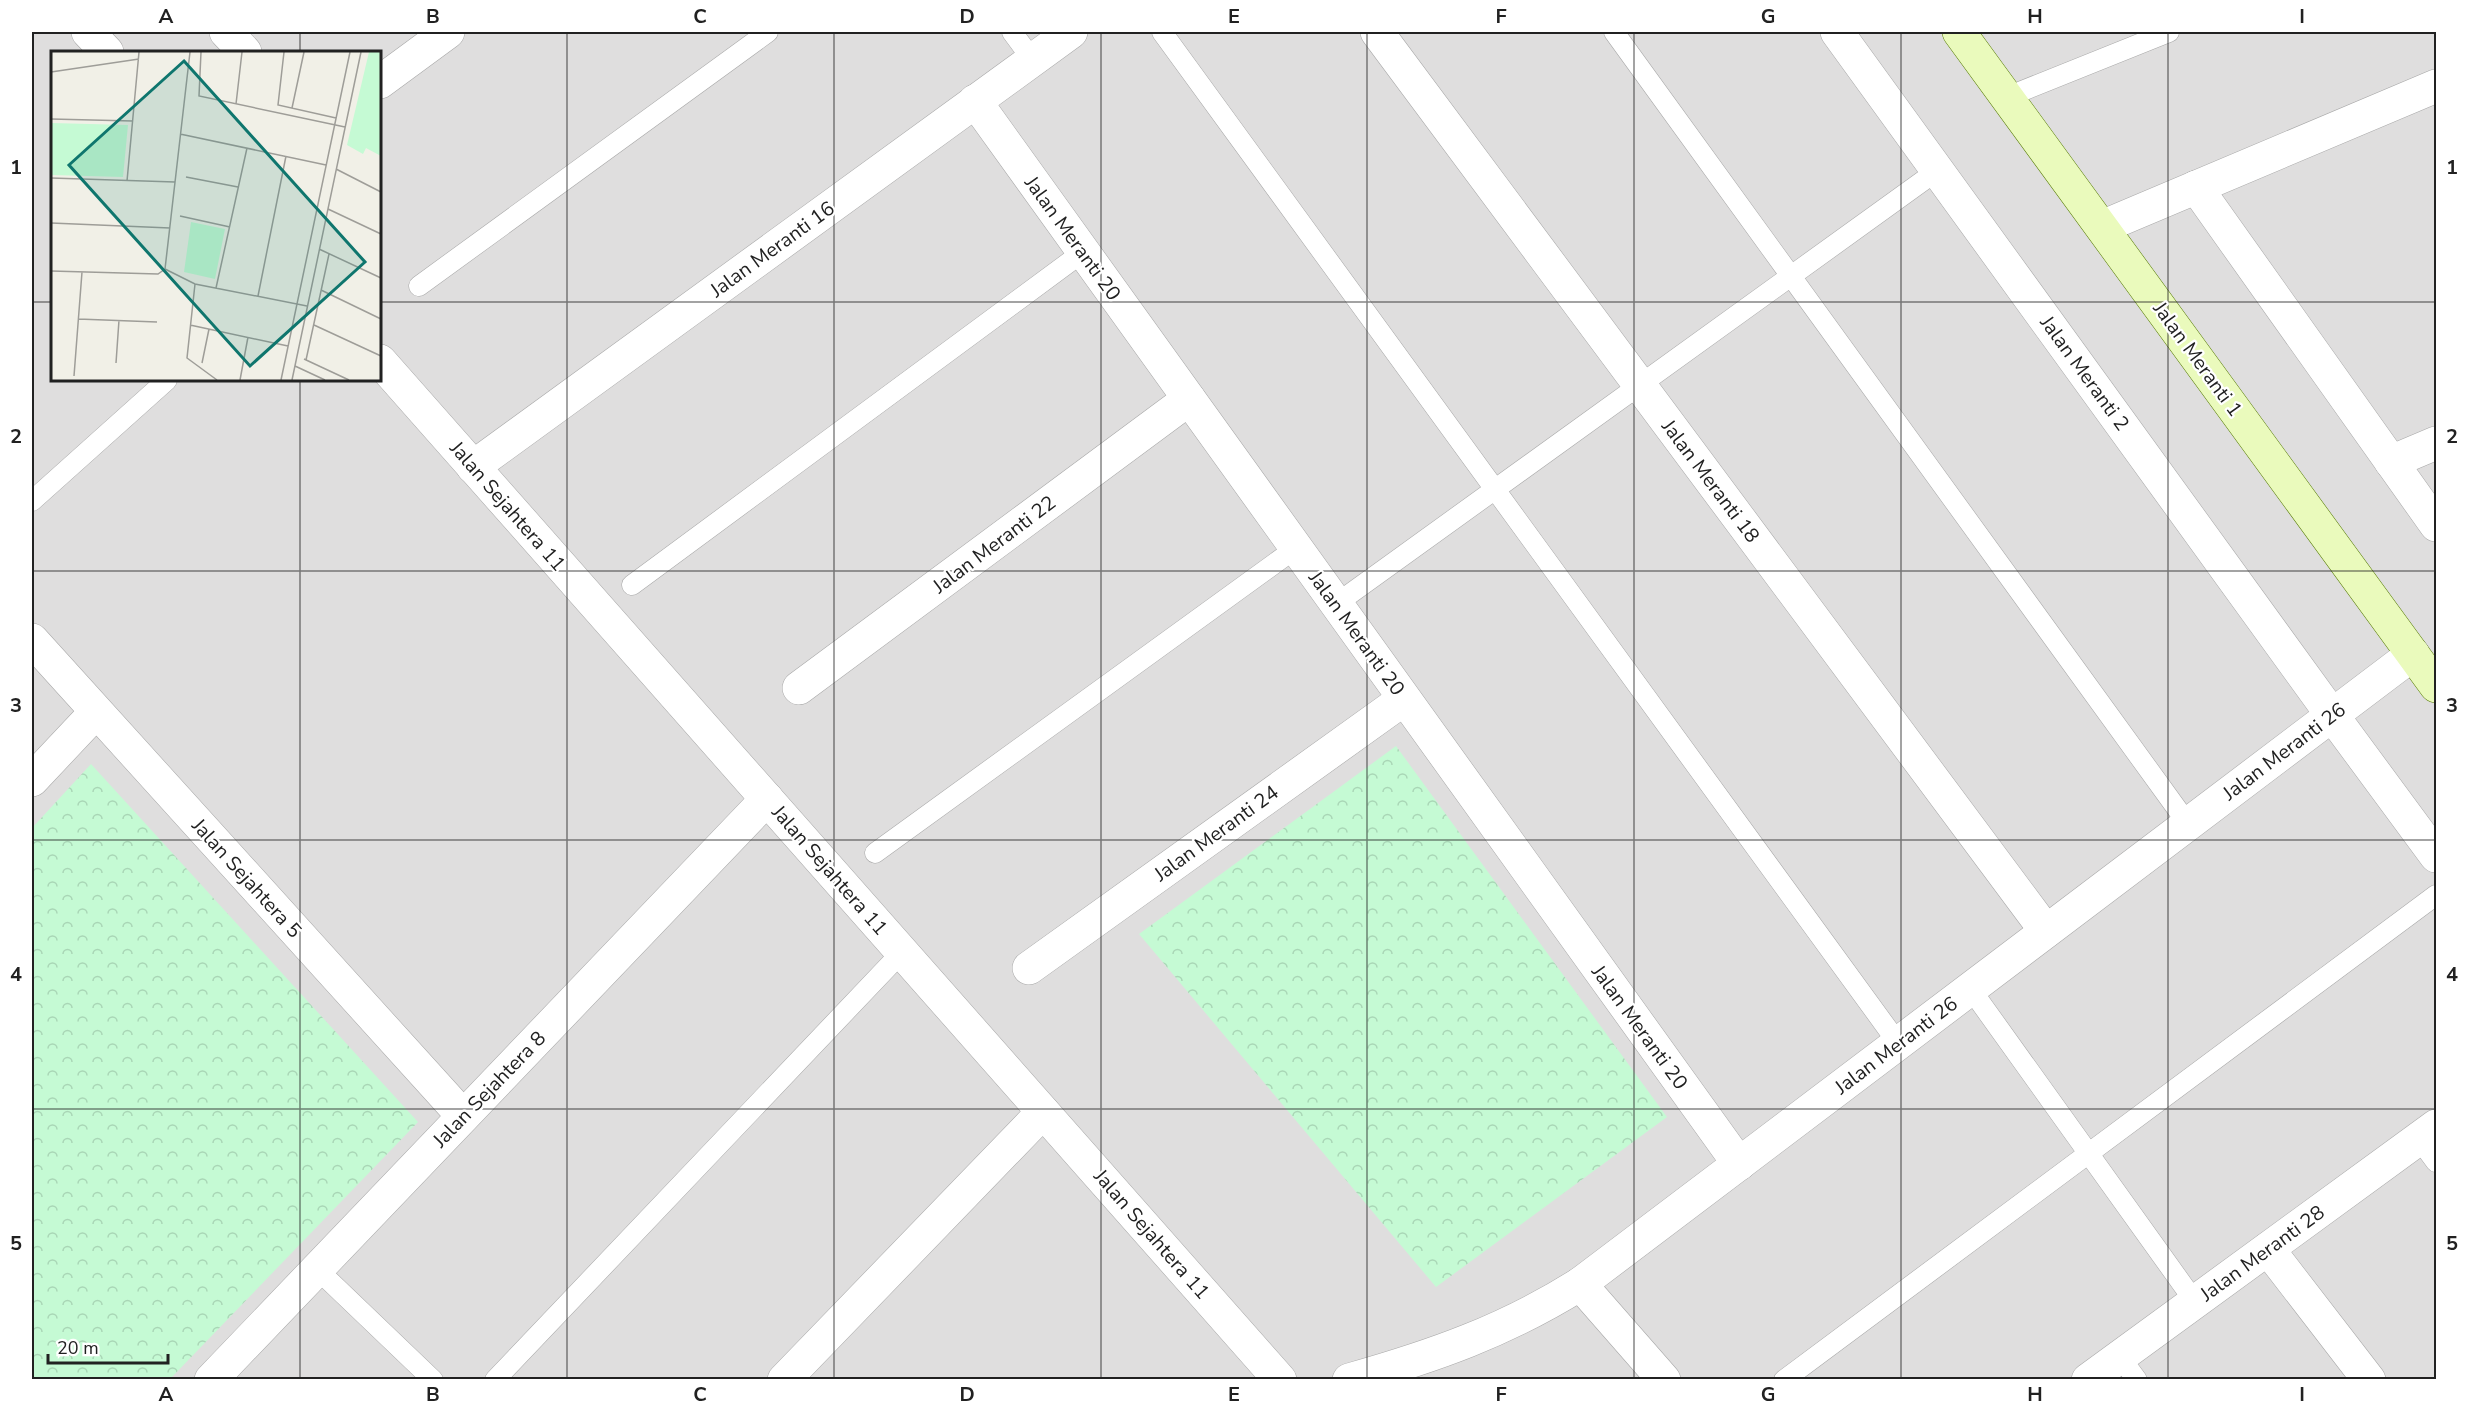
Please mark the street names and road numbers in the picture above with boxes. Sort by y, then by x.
street label: Jalan Meranti 20 [1018,170,1127,306]
street label: Jalan Meranti 16 [704,195,840,304]
street label: Jalan Meranti 1 [2146,296,2248,422]
street label: Jalan Meranti 2 [2033,310,2135,436]
street label: Jalan Meranti 18 [1655,413,1766,548]
street label: Jalan Sejahtera 11 [443,435,572,577]
street label: Jalan Meranti 22 [926,489,1061,600]
street label: Jalan Meranti 20 [1302,565,1411,701]
street label: Jalan Meranti 26 [2216,696,2351,807]
street label: Jalan Meranti 24 [1148,779,1284,888]
street label: Jalan Sejahtera 11 [765,799,894,941]
street label: Jalan Sejahtera 5 [185,812,308,944]
street label: Jalan Meranti 20 [1585,959,1694,1095]
street label: Jalan Meranti 26 [1828,990,1963,1101]
street label: Jalan Sejahtera 8 [426,1025,552,1154]
street label: Jalan Sejahtera 11 [1087,1163,1216,1305]
street label: Jalan Meranti 28 [2194,1199,2330,1308]

